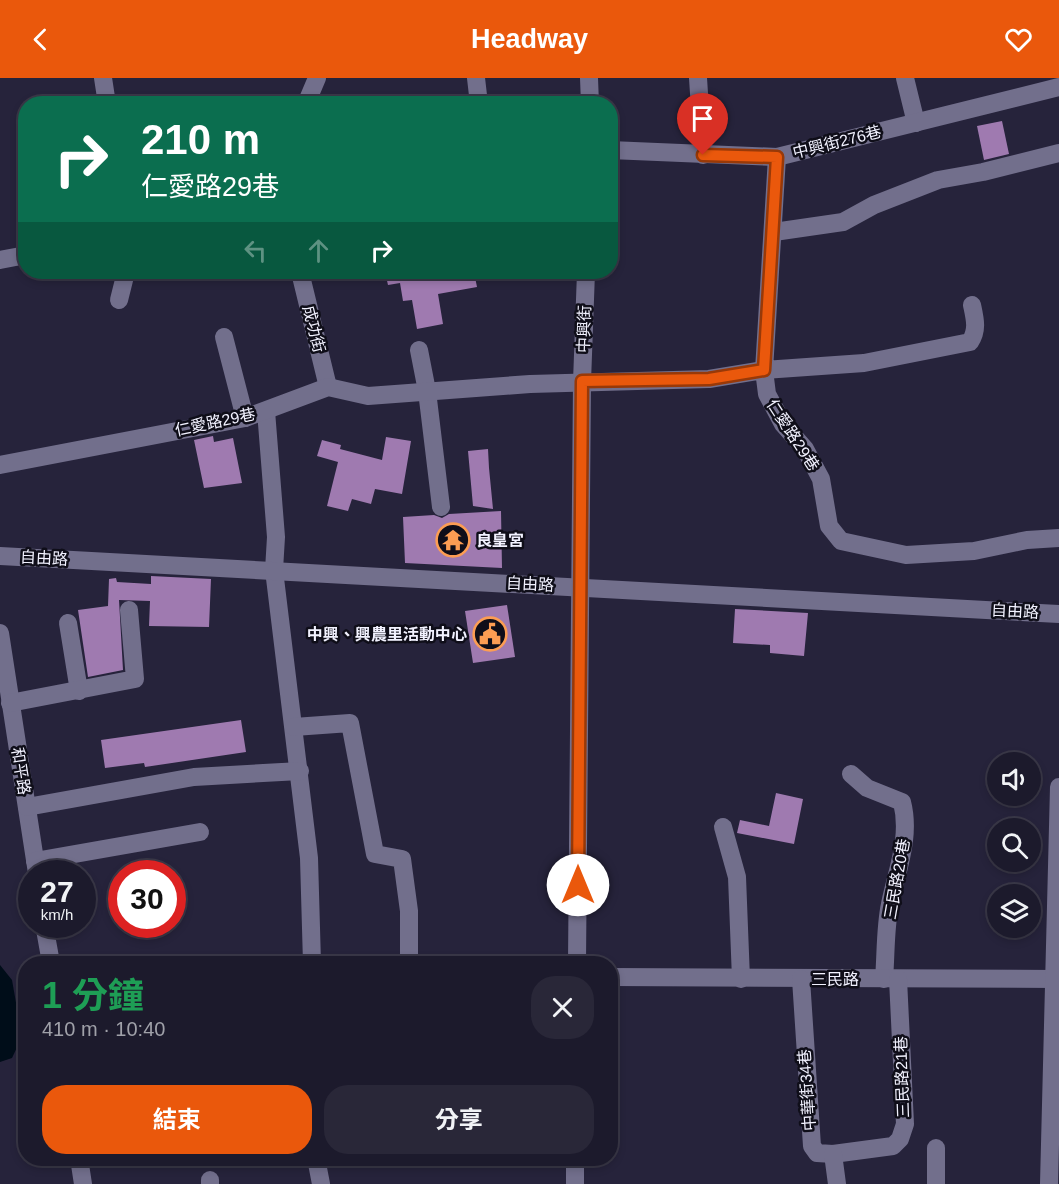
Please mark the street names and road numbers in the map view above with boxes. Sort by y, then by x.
street label: 中興街276巷 [791,123,883,161]
street label: 成功街 [300,304,328,354]
street label: 中興街 [575,305,593,353]
street label: 仁愛路29巷 [764,396,822,474]
street label: 仁愛路29巷 [173,405,257,439]
street label: 自由路 [20,548,68,568]
street label: 自由路 [506,574,554,594]
street label: 自由路 [991,601,1039,621]
street label: 和平路 [9,746,33,796]
street label: 三民路20巷 [882,837,912,921]
street label: 三民路 [811,971,859,988]
street label: 三民路21巷 [892,1036,912,1118]
street label: 中華街34巷 [796,1049,818,1131]

